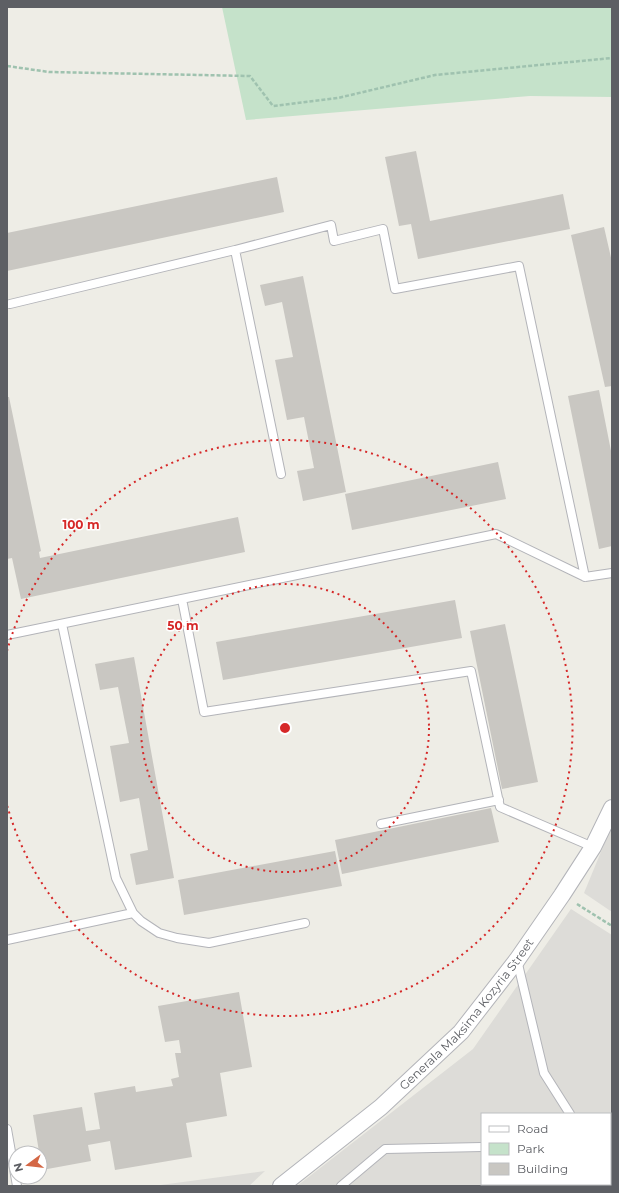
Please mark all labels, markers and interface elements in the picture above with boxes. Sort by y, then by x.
text: 100 m [63,517,99,532]
text: 50 m [167,618,199,633]
centre of rings [278,721,292,735]
street label: Generala Maksima Kozyria Street [396,935,537,1093]
legend [481,1113,611,1185]
text: Road [517,1121,548,1136]
text: Park [517,1141,545,1156]
north arrow [8,1145,48,1185]
text: N [10,1161,26,1174]
text: Building [517,1161,568,1176]

